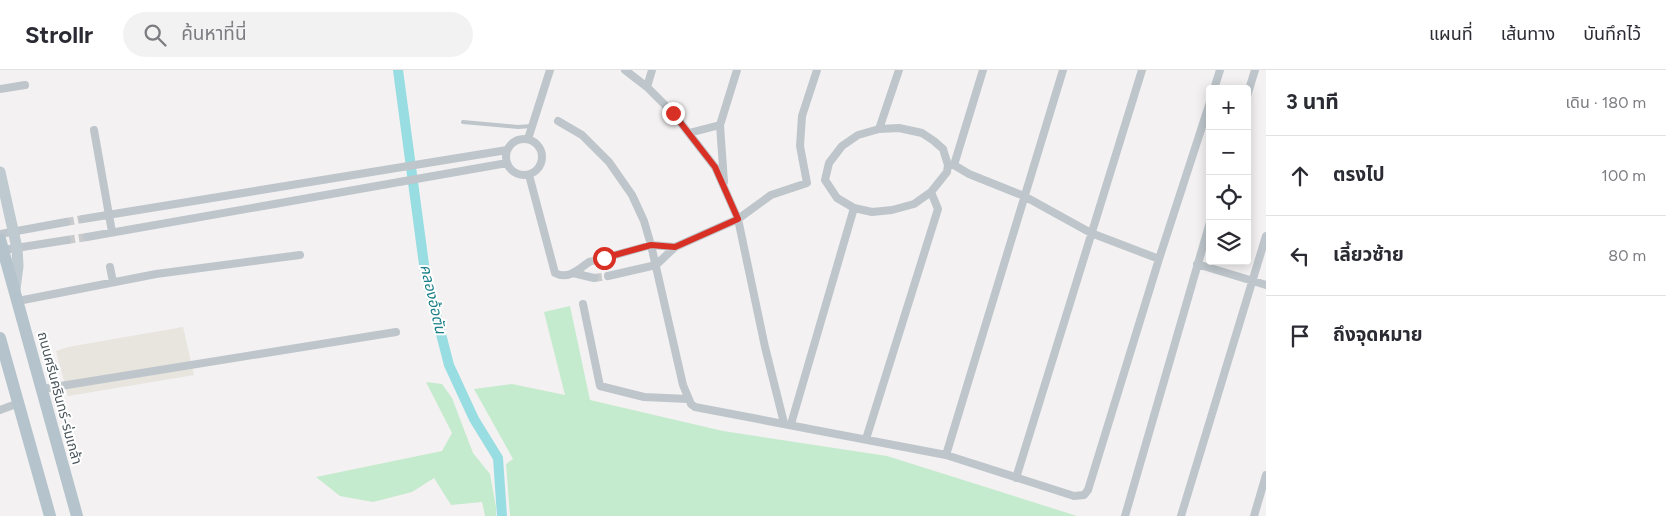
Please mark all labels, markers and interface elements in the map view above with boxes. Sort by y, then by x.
search box [123,12,473,57]
text: Strollr [25,20,93,49]
icon: search [141,21,169,49]
text: ค้นหาที่นี่ [181,22,247,45]
text: แผนที่ [1429,23,1473,45]
text: เส้นทาง [1501,23,1555,45]
text: บันทึกไว้ [1583,23,1641,45]
map controls [1206,85,1251,265]
button: + [1206,85,1251,130]
text: 3 นาที [1286,89,1339,114]
text: เดิน · 180 m [1566,93,1646,112]
route end [662,102,685,125]
button: − [1206,130,1251,175]
icon: ahead [1286,162,1314,190]
text: ตรงไป [1333,163,1385,186]
text: 100 m [1601,166,1646,185]
button: locate [1206,175,1251,220]
button: layers [1206,220,1251,265]
icon: left [1286,242,1314,270]
text: เลี้ยวซ้าย [1333,243,1404,266]
text: 80 m [1608,246,1646,265]
route start [593,247,616,270]
water label: คลองอ้อตัน [416,263,450,336]
icon: arrive [1286,322,1314,350]
text: ถึงจุดหมาย [1333,323,1423,346]
street label: ถนนศรีนครินทร์-ร่มเกล้า [34,330,85,466]

